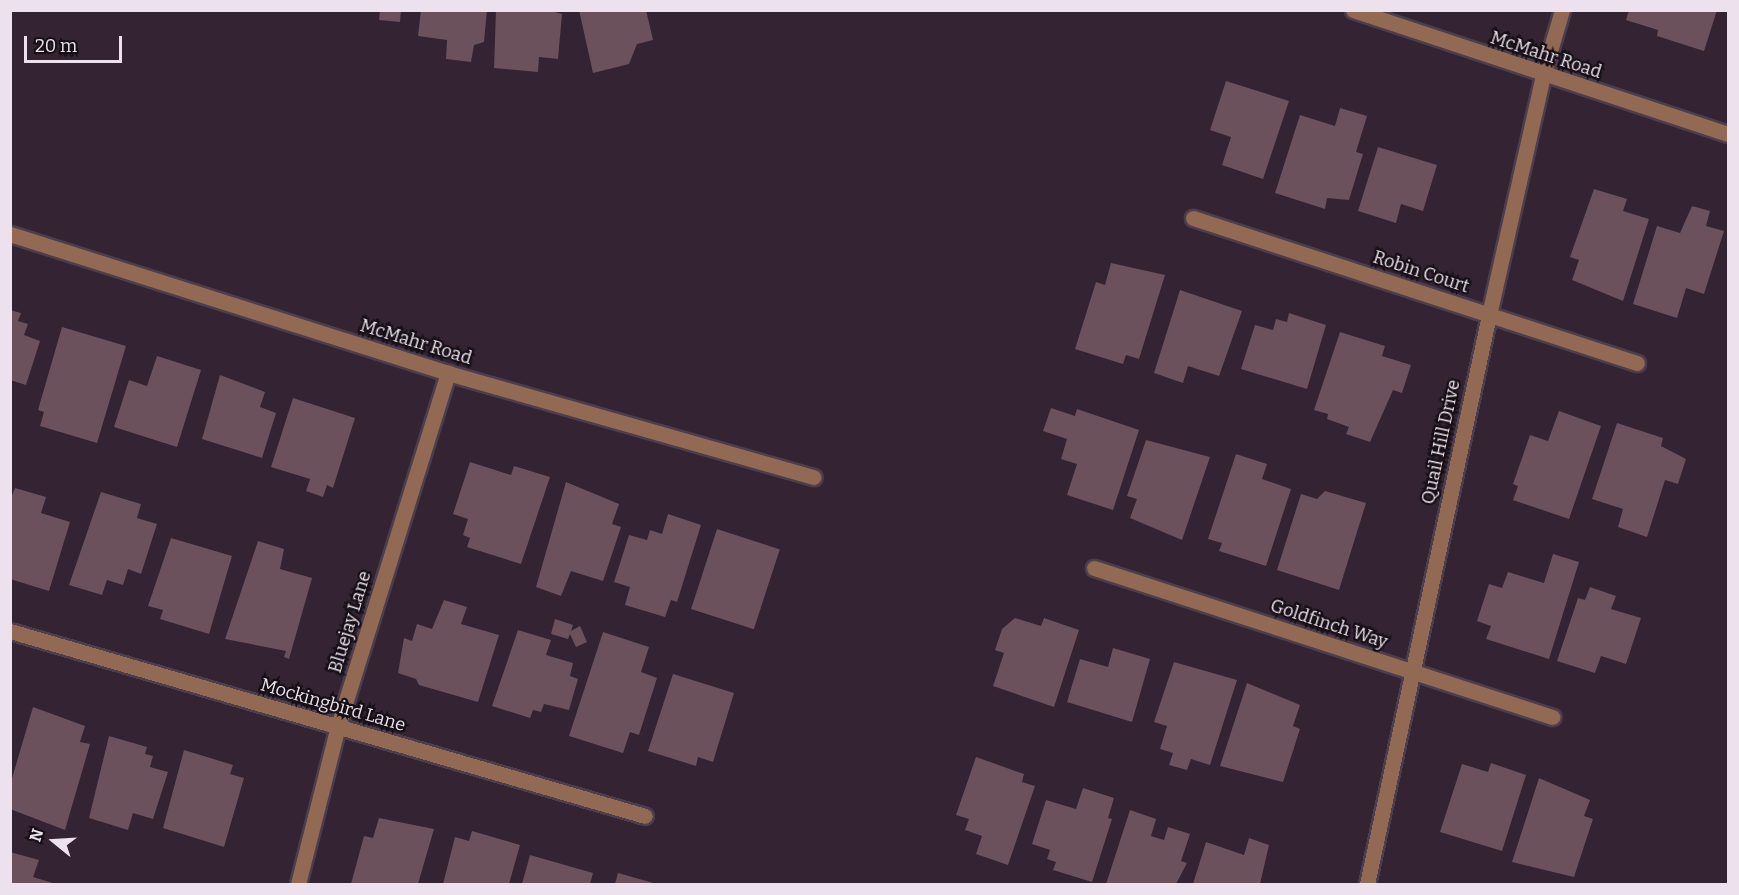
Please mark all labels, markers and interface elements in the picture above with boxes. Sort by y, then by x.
scale bar [27,24,124,62]
street label: McMahr Road [1488,27,1604,83]
text: 20 m [35,35,77,57]
street label: Robin Court [1370,246,1472,298]
street label: McMahr Road [358,315,474,369]
street label: Quail Hill Drive [1417,378,1465,506]
street label: Bluejay Lane [324,568,376,676]
street label: Goldfinch Way [1268,595,1390,653]
street label: Mockingbird Lane [258,674,408,736]
north arrow [24,811,84,871]
text: N [25,826,47,844]

